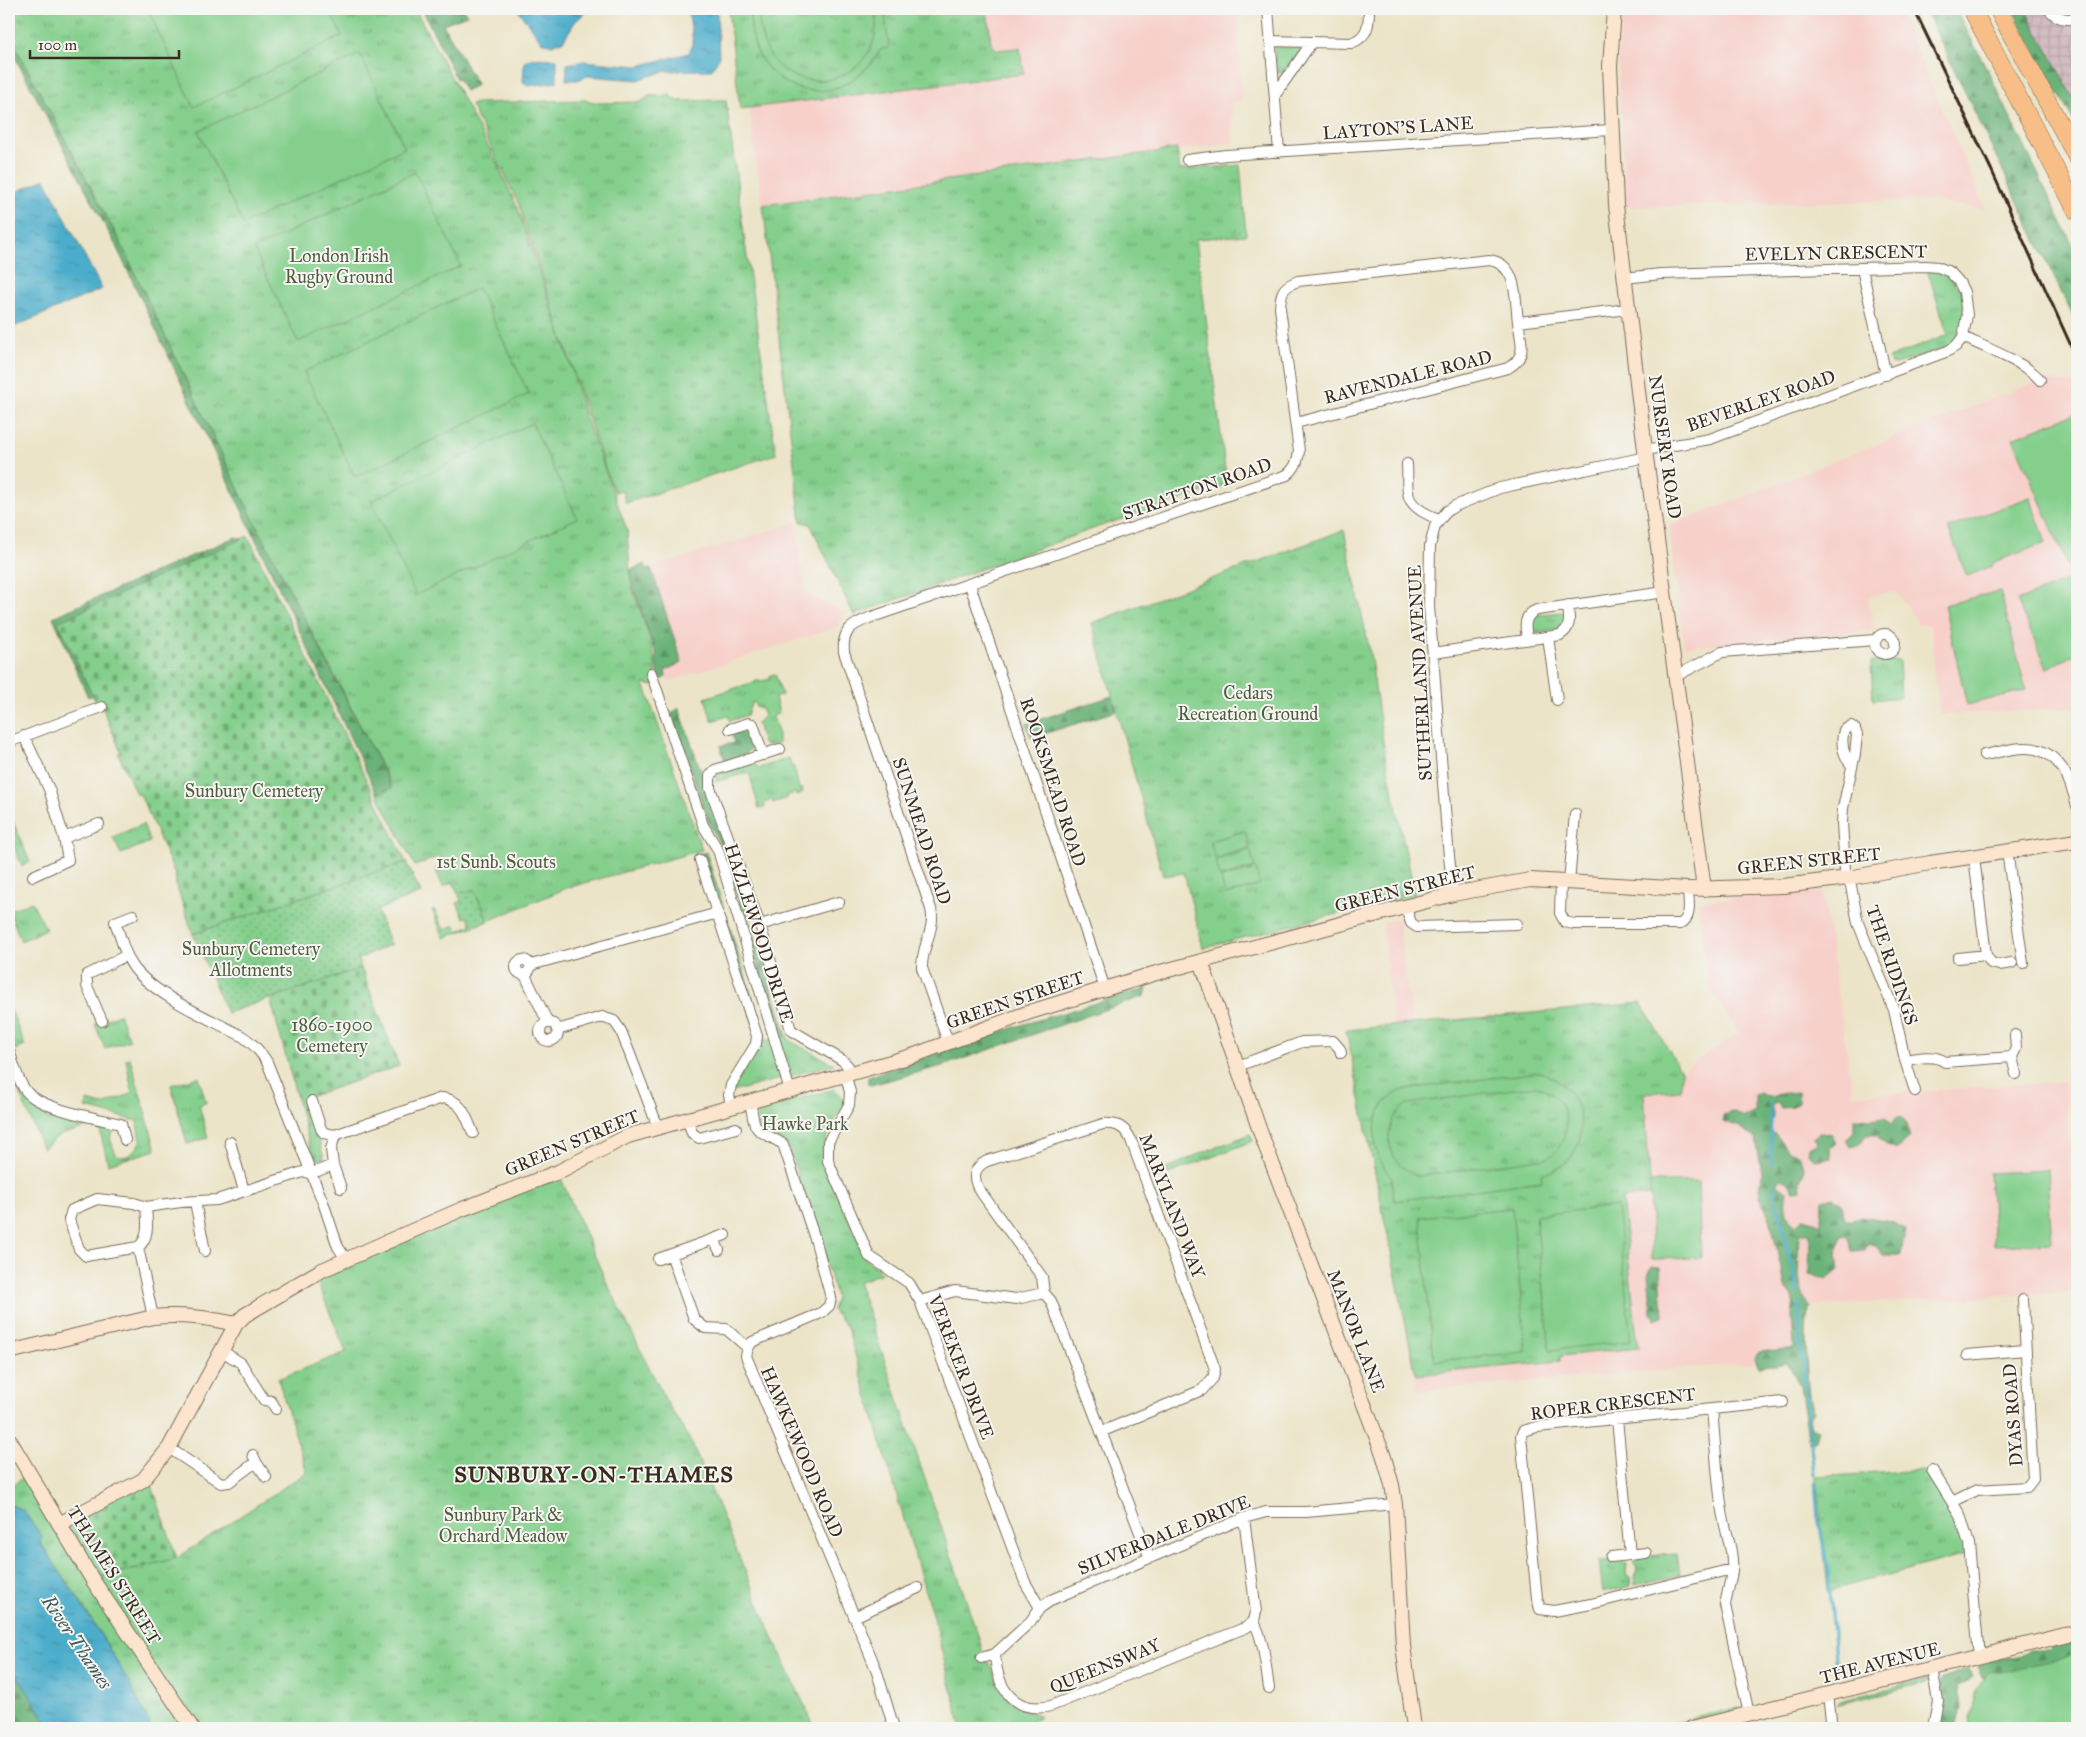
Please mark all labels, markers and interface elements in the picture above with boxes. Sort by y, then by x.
scale bar [30,28,179,60]
text: 100 m [38,36,78,54]
street label: LAYTON'S LANE [1322,112,1474,144]
street label: EVELYN CRESCENT [1744,240,1928,266]
park label: London Irish Rugby Ground [285,245,393,289]
street label: RAVENDALE ROAD [1322,345,1494,409]
street label: BEVERLEY ROAD [1684,365,1838,437]
street label: NURSERY ROAD [1644,374,1686,520]
street label: STRATTON ROAD [1119,453,1275,525]
street label: SUTHERLAND AVENUE [1403,565,1437,781]
park label: Cedars Recreation Ground [1178,682,1318,725]
street label: ROOKSMEAD ROAD [1015,695,1091,869]
street label: SUNMEAD ROAD [888,755,956,907]
park label: Sunbury Cemetery [185,780,324,802]
street label: HAZLEWOOD DRIVE [720,841,798,1025]
street label: GREEN STREET [1736,843,1882,879]
park label: 1st Sunb. Scouts [436,851,556,873]
street label: GREEN STREET [1332,861,1478,917]
street label: THE RIDINGS [1861,902,1923,1028]
park label: Sunbury Cemetery Allotments [182,938,321,981]
street label: GREEN STREET [943,966,1087,1034]
park label: 1860-1900 Cemetery [291,1014,373,1057]
street label: GREEN STREET [501,1105,643,1181]
park label: Hawke Park [762,1113,849,1135]
street label: MARYLAND WAY [1134,1130,1210,1282]
street label: MANOR LANE [1322,1266,1390,1396]
street label: VEREKER DRIVE [923,1291,999,1442]
street label: HAWKEWOOD ROAD [756,1363,848,1541]
street label: DYAS ROAD [1998,1363,2028,1467]
street label: ROPER CRESCENT [1529,1383,1697,1425]
district label: SUNBURY-ON-THAMES [454,1461,734,1488]
street label: SILVERDALE DRIVE [1075,1490,1253,1580]
street label: THAMES STREET [62,1502,166,1648]
park label: Sunbury Park & Orchard Meadow [439,1504,568,1547]
water label: River Thames [37,1590,117,1694]
street label: QUEENSWAY [1046,1634,1164,1698]
street label: THE AVENUE [1818,1637,1943,1689]

